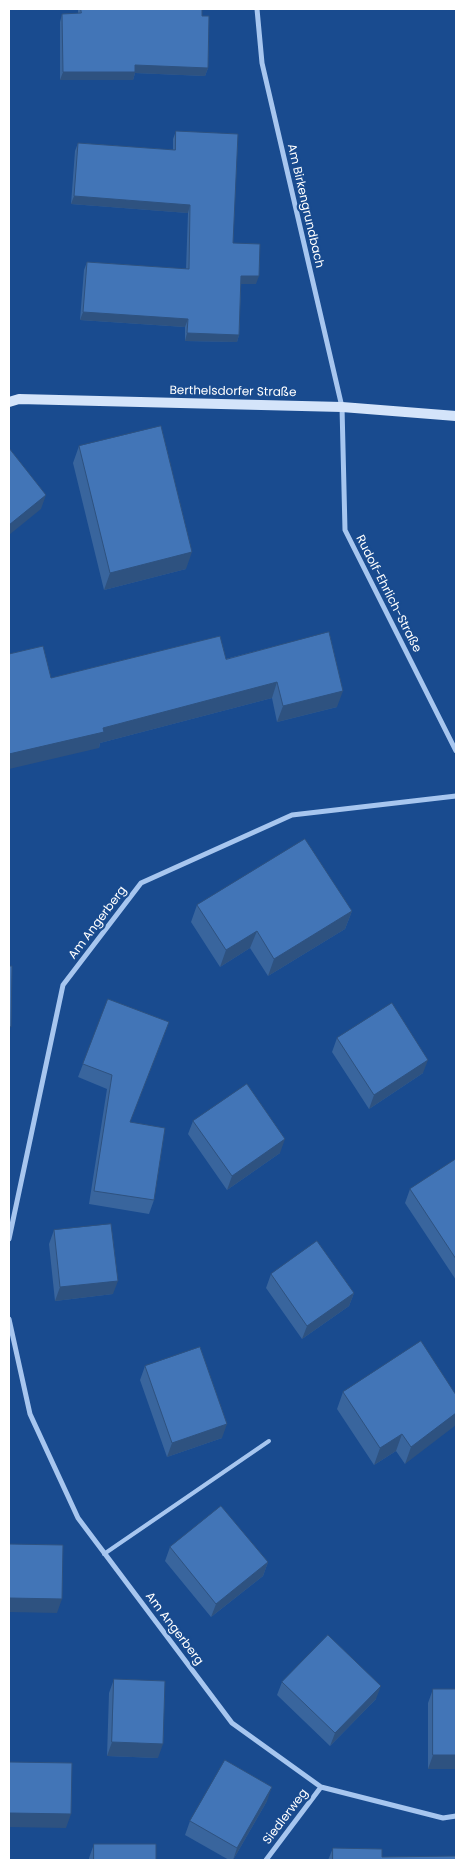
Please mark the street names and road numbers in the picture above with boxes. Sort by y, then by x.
street label: Am Birkengrundbach [284,143,326,269]
street label: Berthelsdorfer Straße [169,384,297,400]
street label: Rudolf-Ehrlich-Straße [352,533,424,655]
street label: Am Angerberg [66,884,130,962]
street label: Am Angerberg [142,1590,206,1668]
street label: Siedlerweg [260,1786,312,1848]

